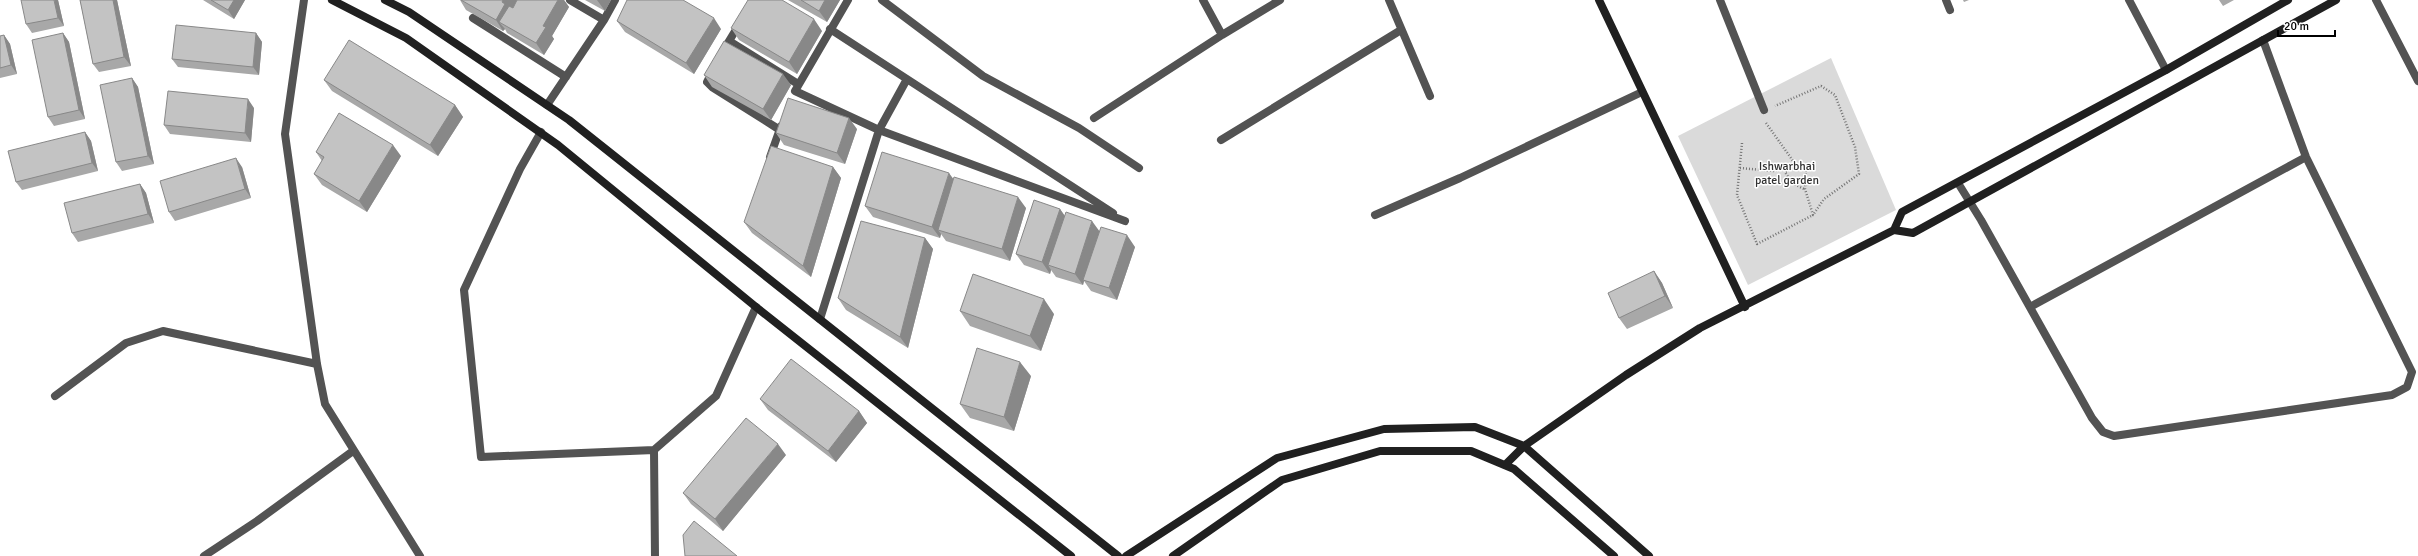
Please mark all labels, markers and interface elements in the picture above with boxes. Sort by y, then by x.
scale bar [2278,12,2335,38]
text: 20 m [2284,19,2309,34]
park label: Ishwarbhai patel garden [1755,159,1819,188]

